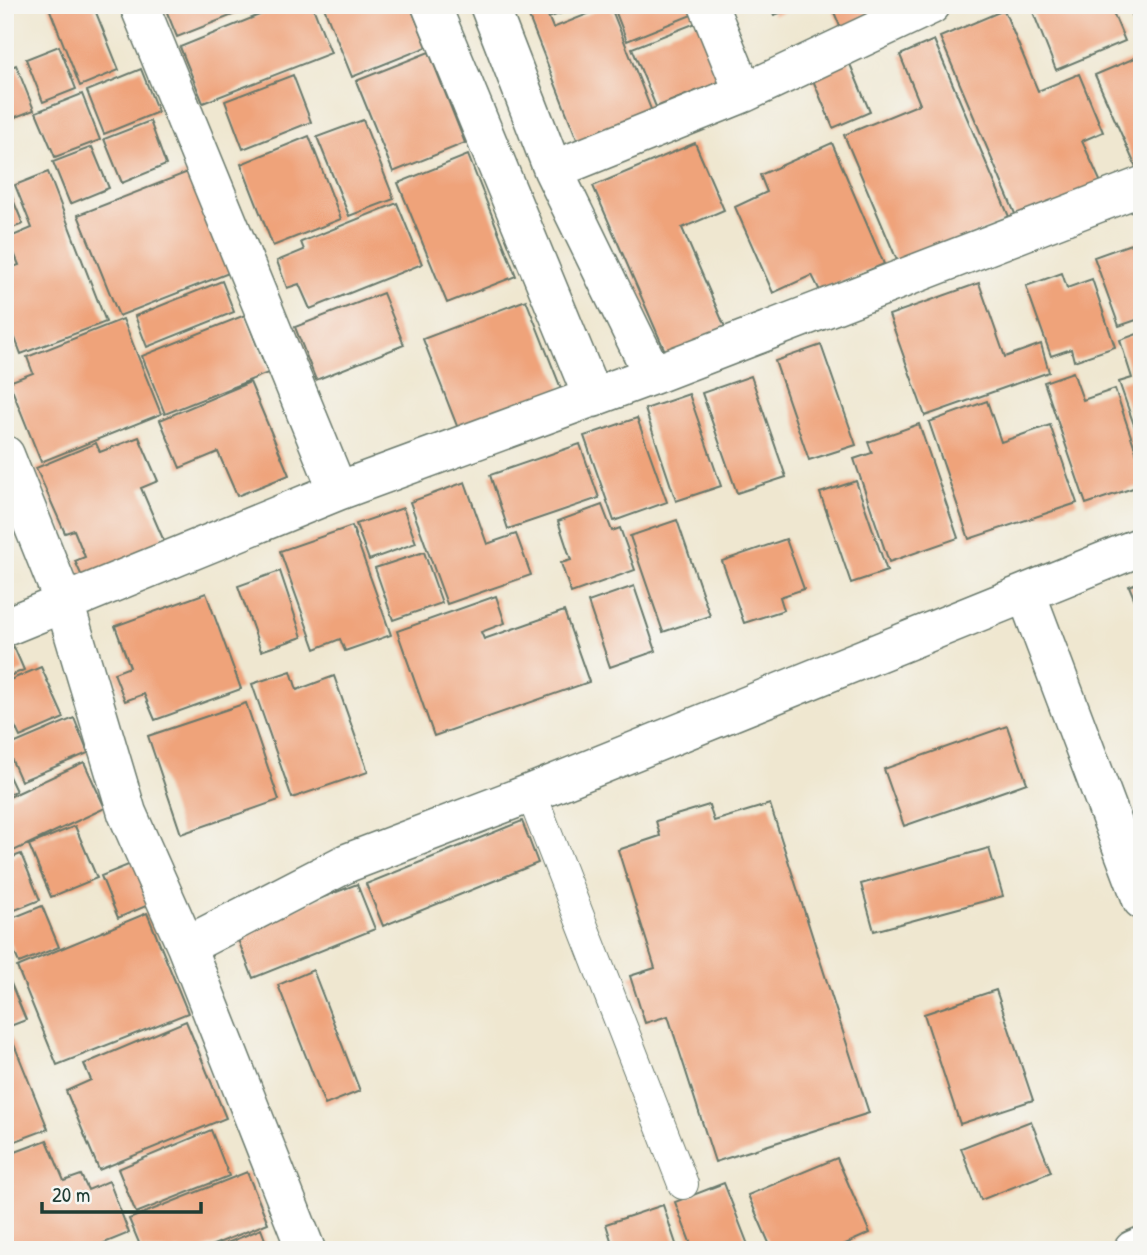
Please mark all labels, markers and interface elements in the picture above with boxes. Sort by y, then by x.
scale bar [42,1171,201,1215]
text: 20 m [52,1180,90,1209]

